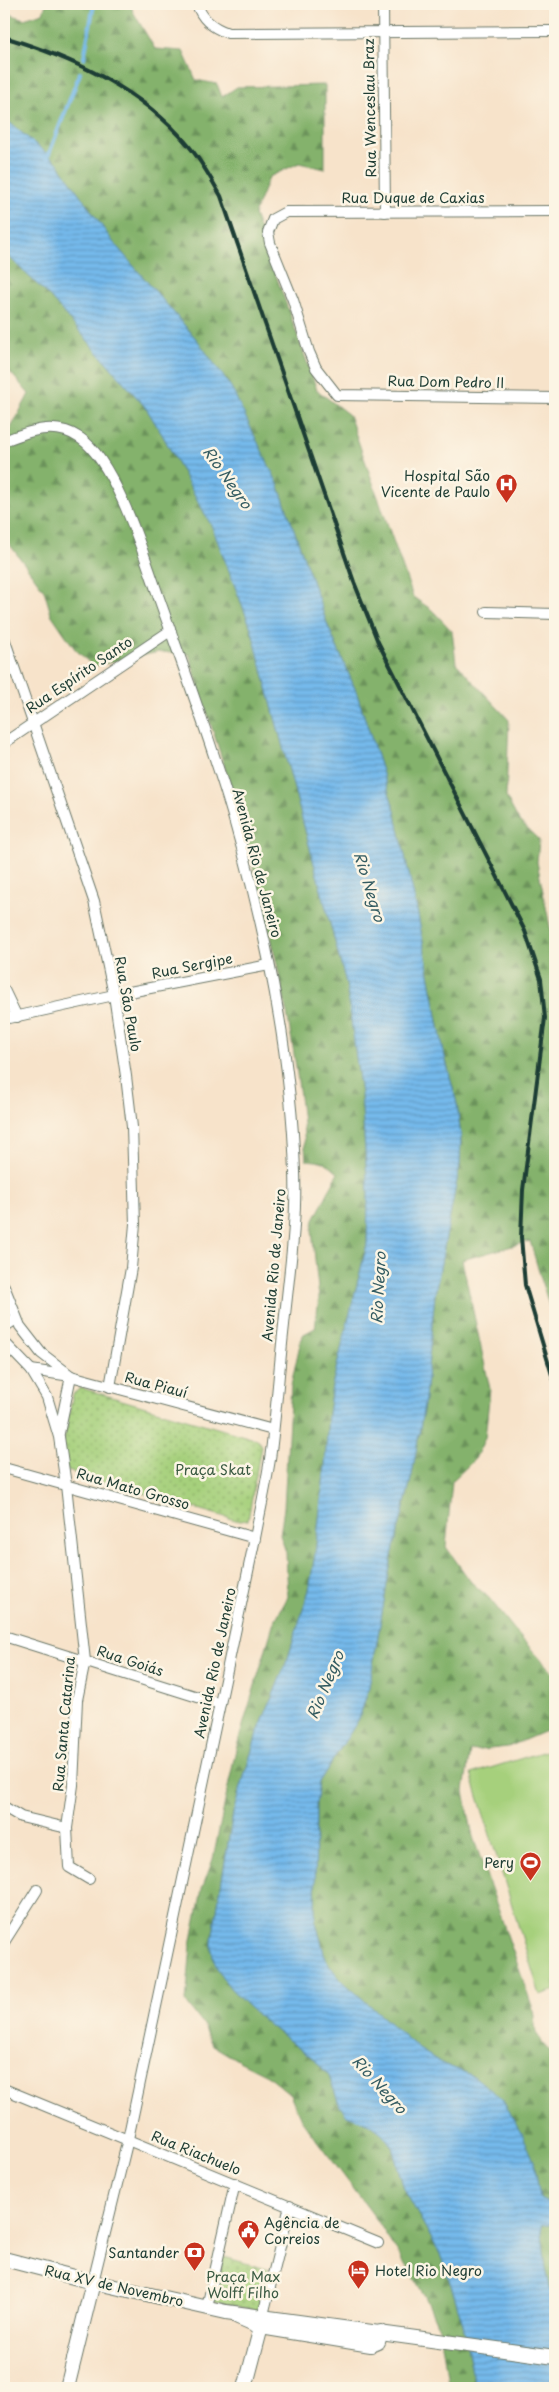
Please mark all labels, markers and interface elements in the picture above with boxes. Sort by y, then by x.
street label: Rua Wenceslau Braz [358,38,381,178]
street label: Rua Duque de Caxias [341,187,485,208]
street label: Rua Dom Pedro II [387,370,505,393]
water label: Rio Negro [198,441,259,514]
place label: Hospital São Vicente de Paulo [381,465,490,502]
hospital icon: Hospital São Vicente de Paulo [494,472,518,503]
street label: Rua Espírito Santo [21,631,136,718]
street label: Avenida Rio de Janeiro [227,786,288,940]
water label: Rio Negro [349,849,392,926]
street label: Rua Sergipe [150,947,234,984]
street label: Rua São Paulo [110,954,147,1054]
street label: Avenida Rio de Janeiro [256,1187,291,1342]
water label: Rio Negro [364,1250,391,1324]
street label: Rua Piauí [122,1366,190,1403]
park label: Praça Skat [175,1459,251,1480]
street label: Rua Mato Grosso [74,1462,192,1515]
street label: Avenida Rio de Janeiro [188,1585,241,1740]
street label: Rua Goiás [94,1640,166,1681]
water label: Rio Negro [300,1645,350,1722]
street label: Rua Santa Catarina [47,1655,80,1792]
sports icon: Pery [518,1851,542,1882]
place label: Pery [484,1852,514,1873]
water label: Rio Negro [348,2050,414,2120]
street label: Rua Riachuelo [148,2125,244,2180]
place label: Agência de Correios [264,2212,340,2249]
public building icon: Agência de Correios [236,2219,260,2250]
bank icon: Santander [183,2241,207,2272]
place label: Santander [108,2242,180,2263]
street label: Rua XV de Novembro [43,2259,186,2312]
hotel icon: Hotel Rio Negro [347,2259,371,2290]
place label: Hotel Rio Negro [375,2260,482,2281]
park label: Praça Max Wolff Filho [206,2266,280,2303]

